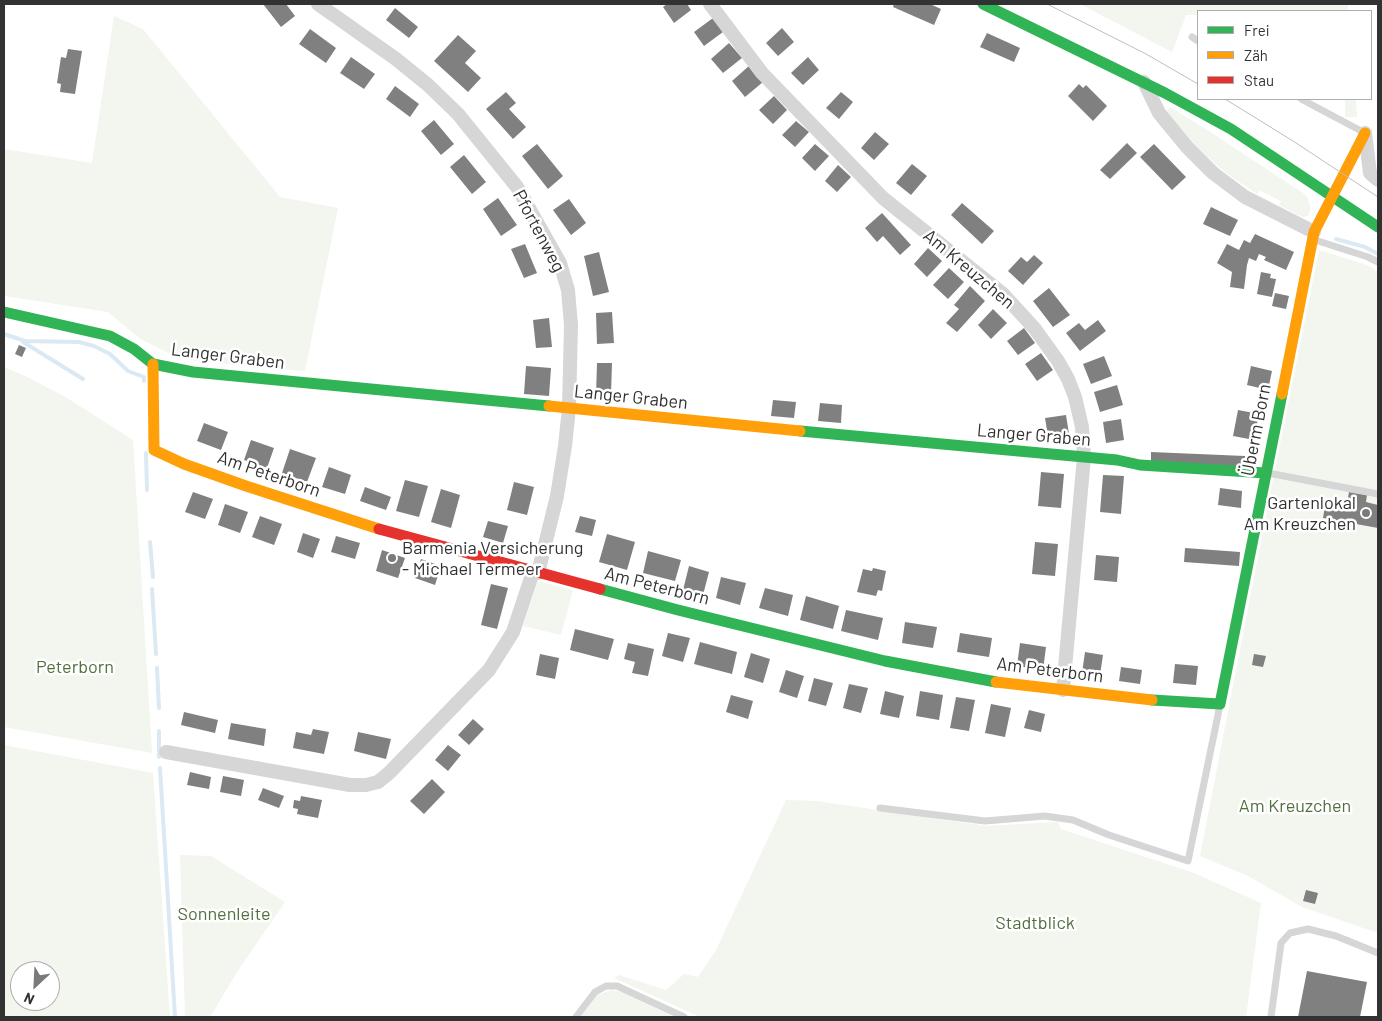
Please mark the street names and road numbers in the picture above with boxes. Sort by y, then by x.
street label: Pfortenweg [508,186,570,276]
street label: Am Kreuzchen [919,225,1019,313]
street label: Langer Graben [170,338,286,374]
street label: Langer Graben [573,380,689,414]
street label: Überm Born [1236,382,1276,478]
street label: Langer Graben [976,419,1092,451]
street label: Am Peterborn [215,446,323,502]
street label: Am Peterborn [602,563,712,609]
street label: Am Peterborn [995,653,1105,687]

